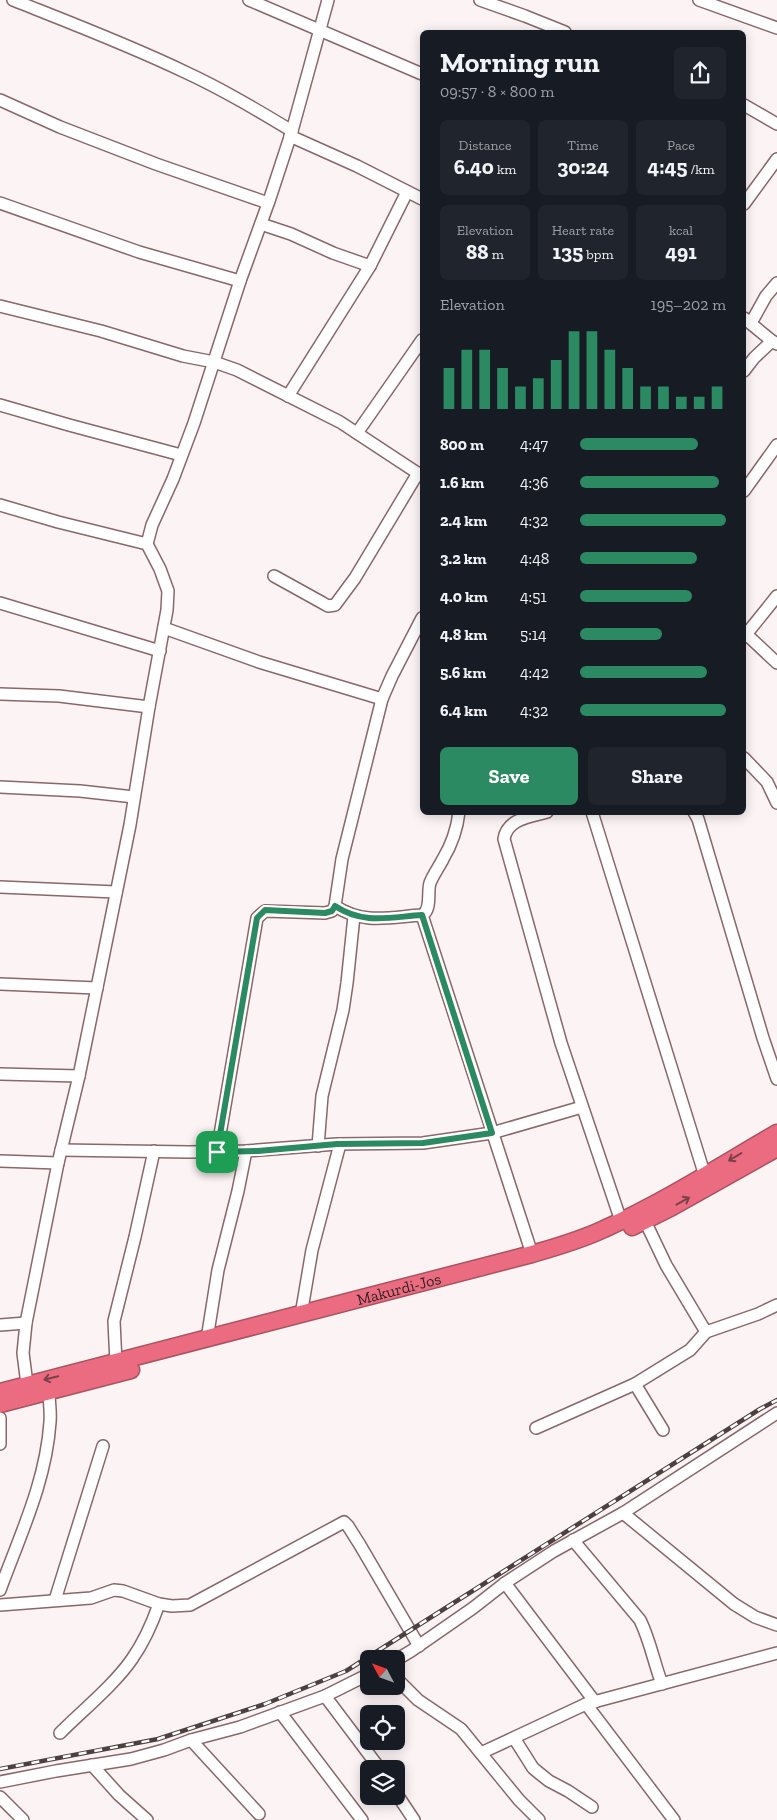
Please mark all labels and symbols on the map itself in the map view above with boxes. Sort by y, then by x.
pin [196,1131,238,1173]
one-way arrow [728,1153,742,1163]
one-way arrow [675,1196,689,1206]
street label: Makurdi-Jos [355,1269,443,1309]
one-way arrow [43,1374,59,1383]
north arrow [360,1650,405,1695]

